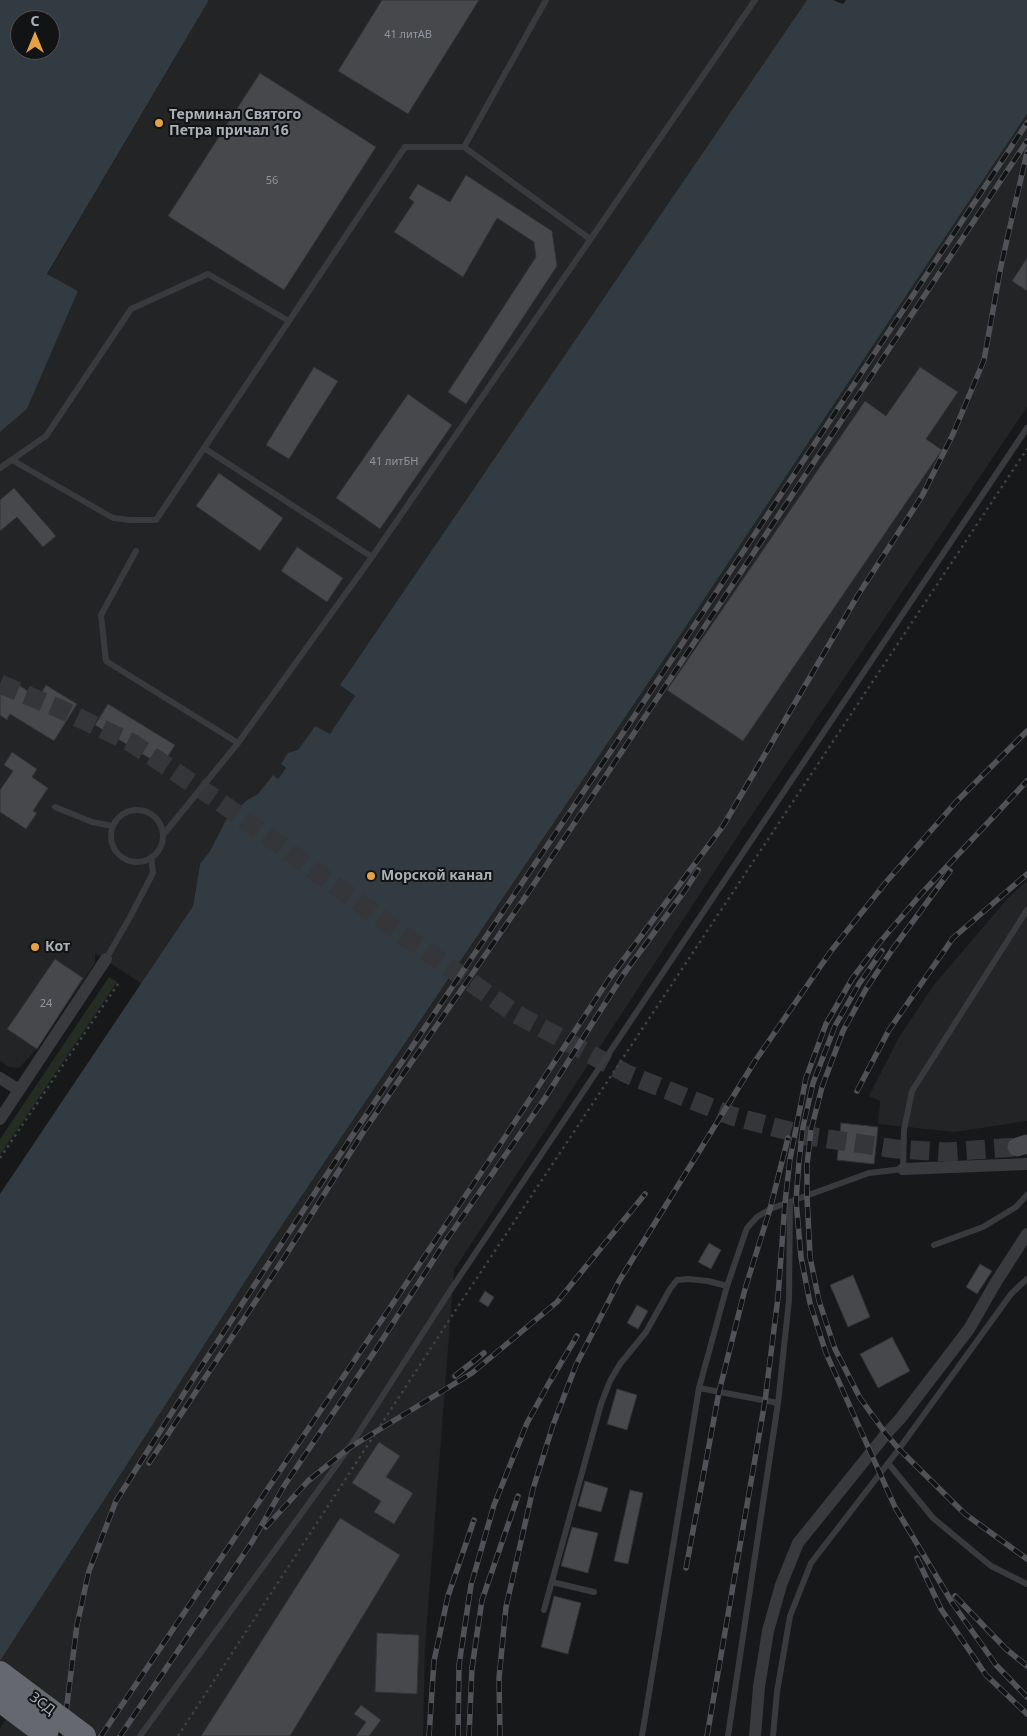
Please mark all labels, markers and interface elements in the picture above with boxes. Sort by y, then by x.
north arrow [10,10,60,60]
text: С [30,11,40,30]
house number: 41 литАВ [384,28,432,42]
place label: Терминал Святого Петра причал 16 [169,107,301,140]
marker: Терминал Святого Петра причал 16 [153,117,165,129]
house number: 56 [266,174,278,188]
house number: 41 литБН [370,455,418,469]
place label: Морской канал [381,868,492,884]
marker: Морской канал [365,870,377,882]
place label: Кот [45,939,70,955]
marker: Кот [29,941,41,953]
house number: 24 [40,997,52,1011]
street label: ЗСД [26,1689,58,1719]

